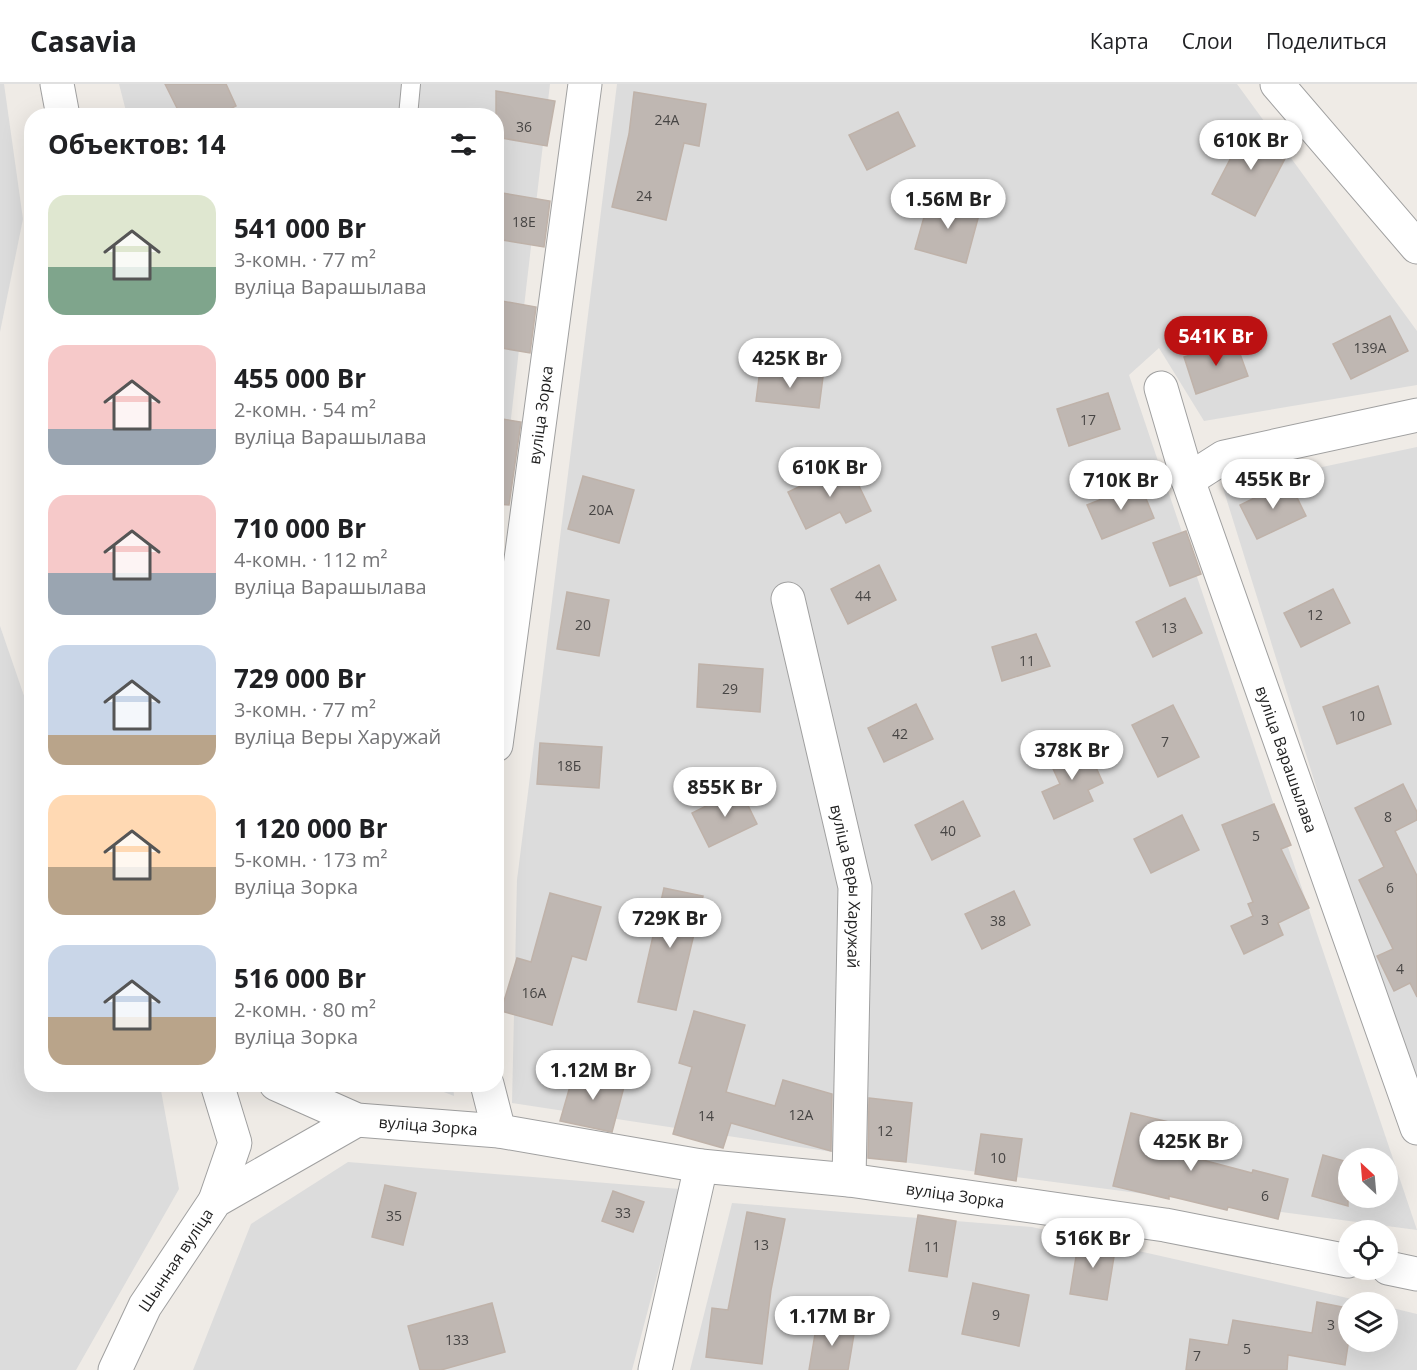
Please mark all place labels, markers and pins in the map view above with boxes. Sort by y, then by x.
pin: 610K Br [1196,120,1306,171]
pin: 1.56M Br [886,179,1010,230]
pin: 541K Br [1161,316,1271,367]
pin: 425K Br [735,338,845,389]
pin: 610K Br [775,447,885,498]
pin: 455K Br [1218,459,1328,510]
pin: 710K Br [1066,460,1176,511]
pin: 378K Br [1017,730,1127,781]
pin: 855K Br [670,767,780,818]
pin: 729K Br [615,898,725,949]
pin: 1.12M Br [531,1050,655,1101]
pin: 425K Br [1136,1121,1246,1172]
pin: 516K Br [1038,1218,1148,1269]
pin: 1.17M Br [770,1296,894,1347]

